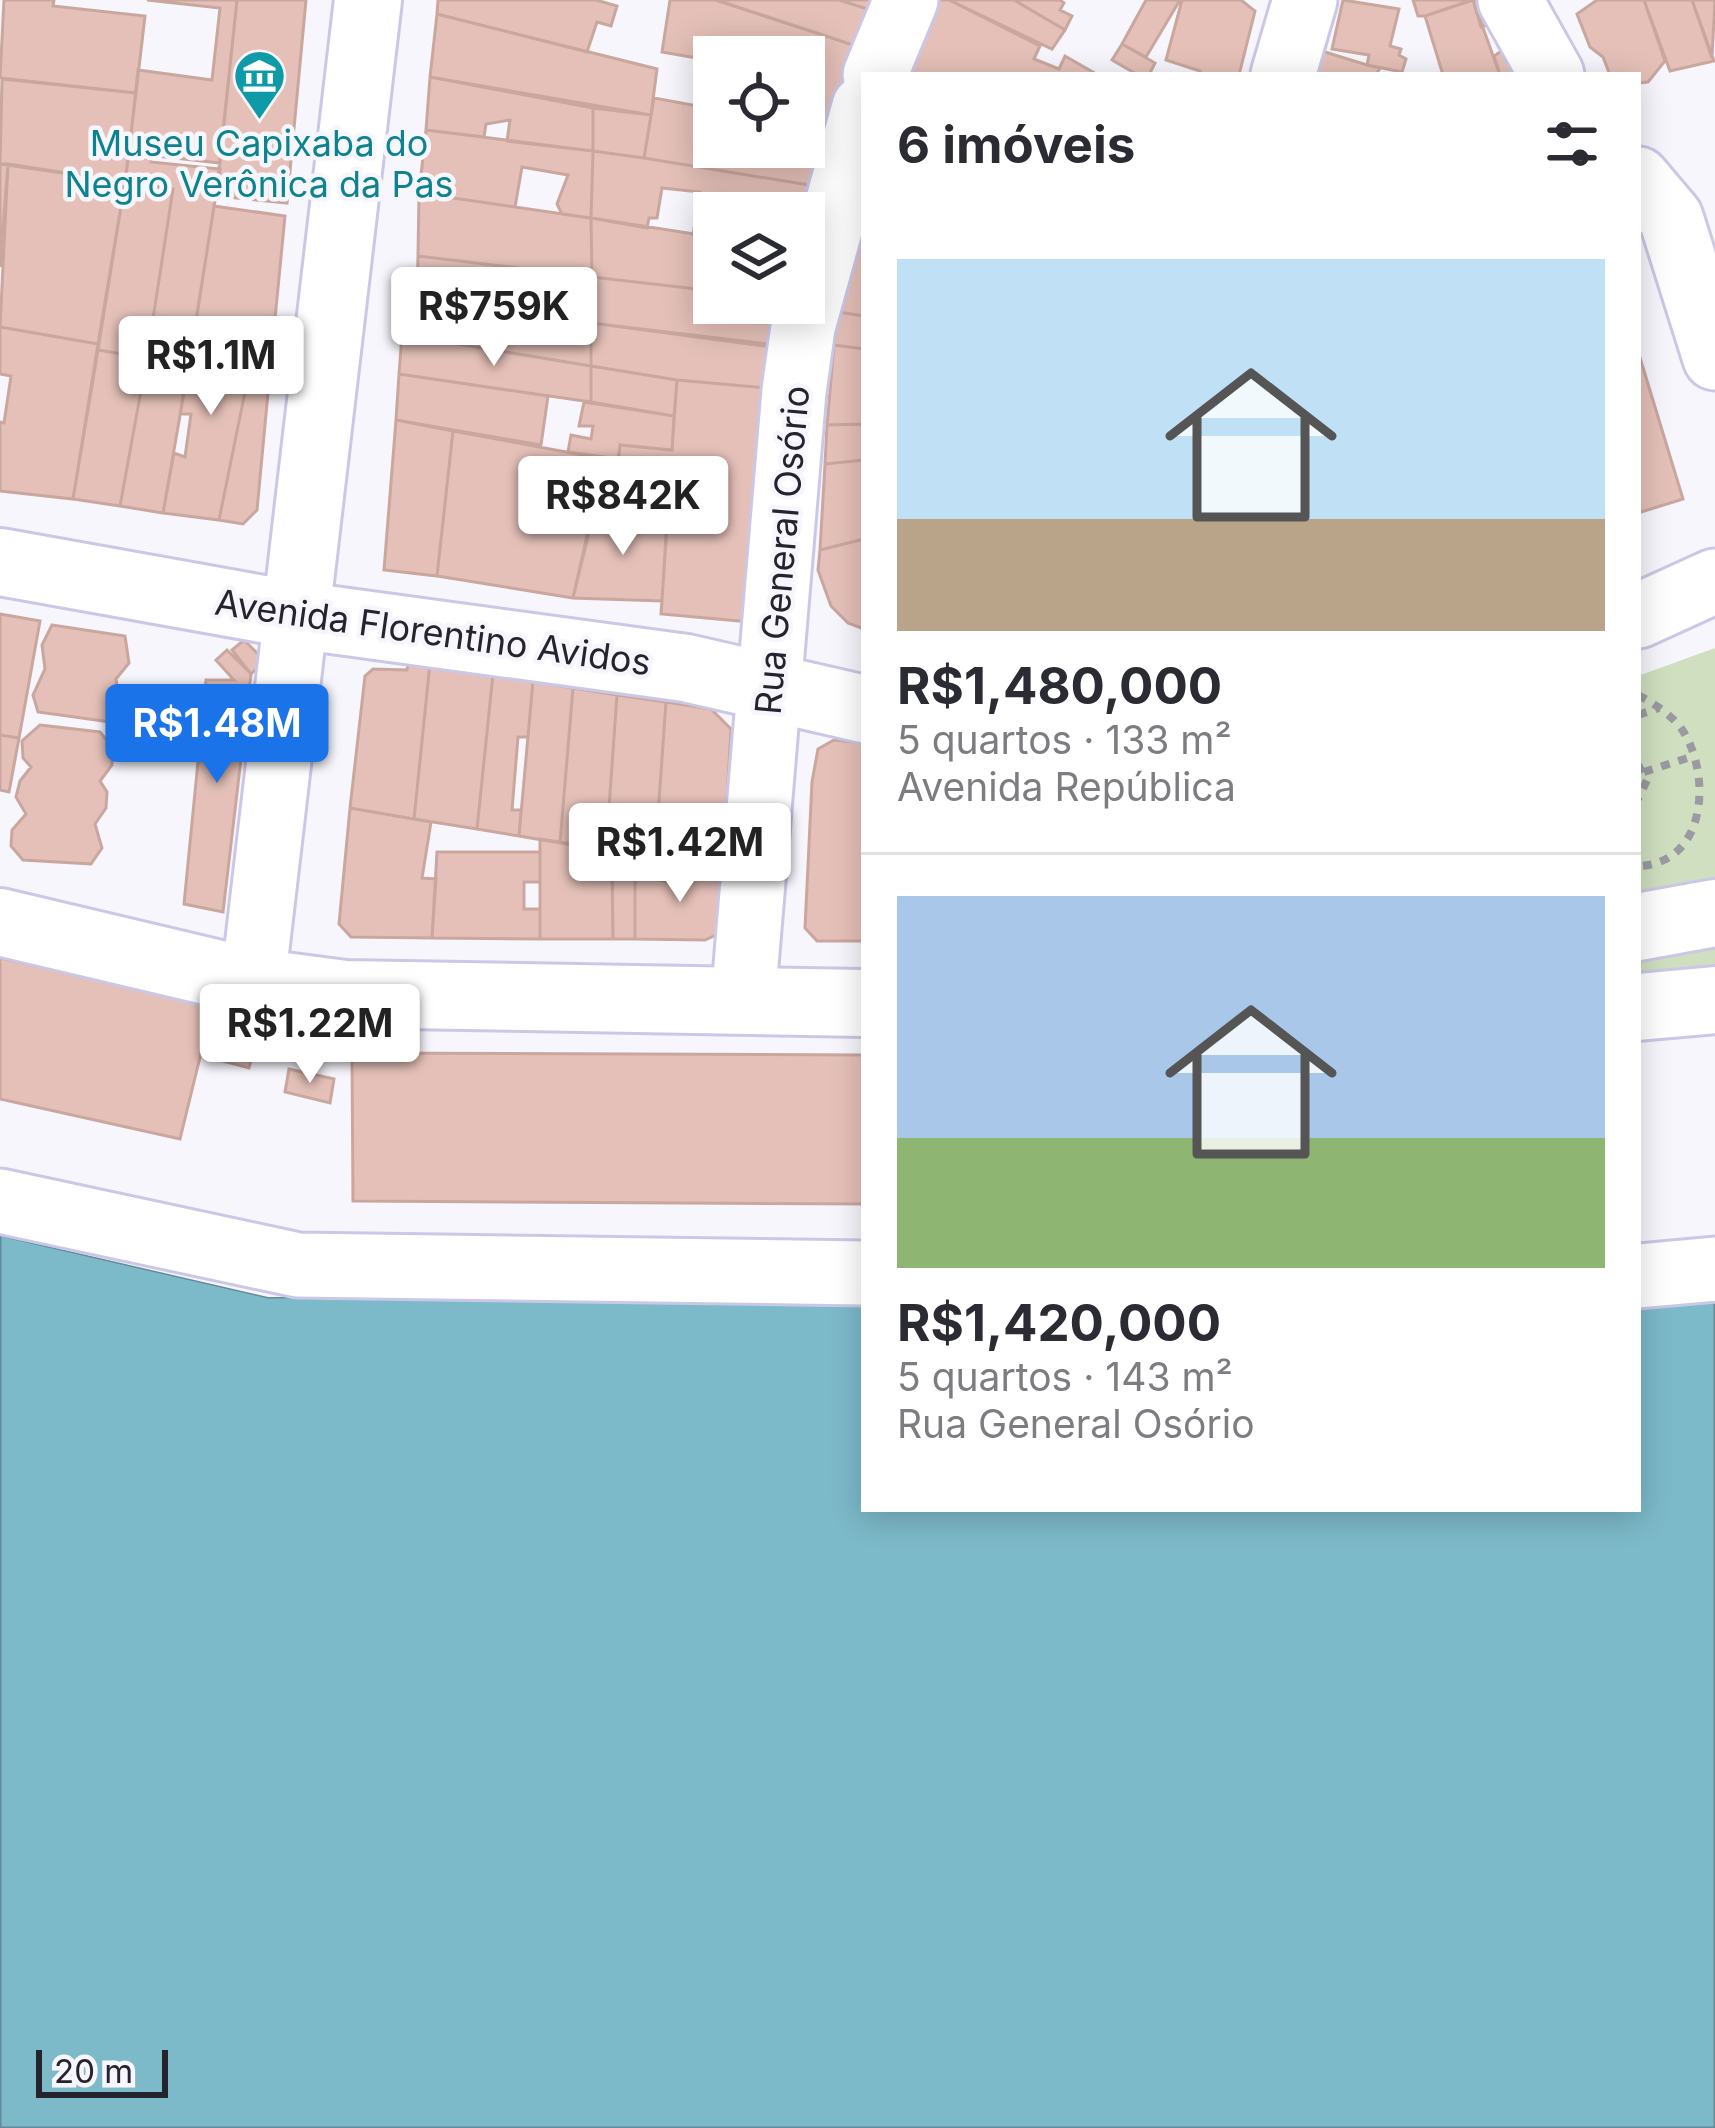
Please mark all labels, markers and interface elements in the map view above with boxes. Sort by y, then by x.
map controls [693,36,825,324]
button: locate [693,36,825,168]
museum icon: Museu Capixaba do Negro Verônica da Pas [231,47,287,121]
icon: filters [1539,111,1605,177]
text: 6 imóveis [897,114,1135,175]
place label: Museu Capixaba do Negro Verônica da Pas [64,121,454,206]
button: layers [693,192,825,324]
pin: R$759K [396,267,592,369]
text: R$759K [418,282,570,329]
pin: R$1.1M [113,316,309,418]
text: R$1.1M [146,331,276,378]
icon: home [1143,337,1359,553]
street label: Rua General Osório [746,384,818,716]
pin: R$842K [525,456,721,558]
text: R$842K [545,471,701,518]
street label: Avenida Florentino Avidos [212,580,654,684]
text: R$1,480,000 [897,655,1222,716]
pin: R$1.48M [106,684,328,786]
text: R$1.48M [132,699,302,746]
text: 5 quartos · 133 m² [897,716,1232,763]
text: Avenida República [897,763,1236,810]
pin: R$1.42M [569,803,791,905]
text: R$1.42M [596,818,764,865]
icon: home [1143,974,1359,1190]
pin: R$1.22M [199,984,421,1086]
text: R$1.22M [227,999,393,1046]
text: R$1,420,000 [897,1292,1221,1353]
text: 5 quartos · 143 m² [897,1353,1233,1400]
text: Rua General Osório [897,1400,1255,1447]
scale bar [36,2044,168,2097]
text: 20 m [54,2051,133,2091]

